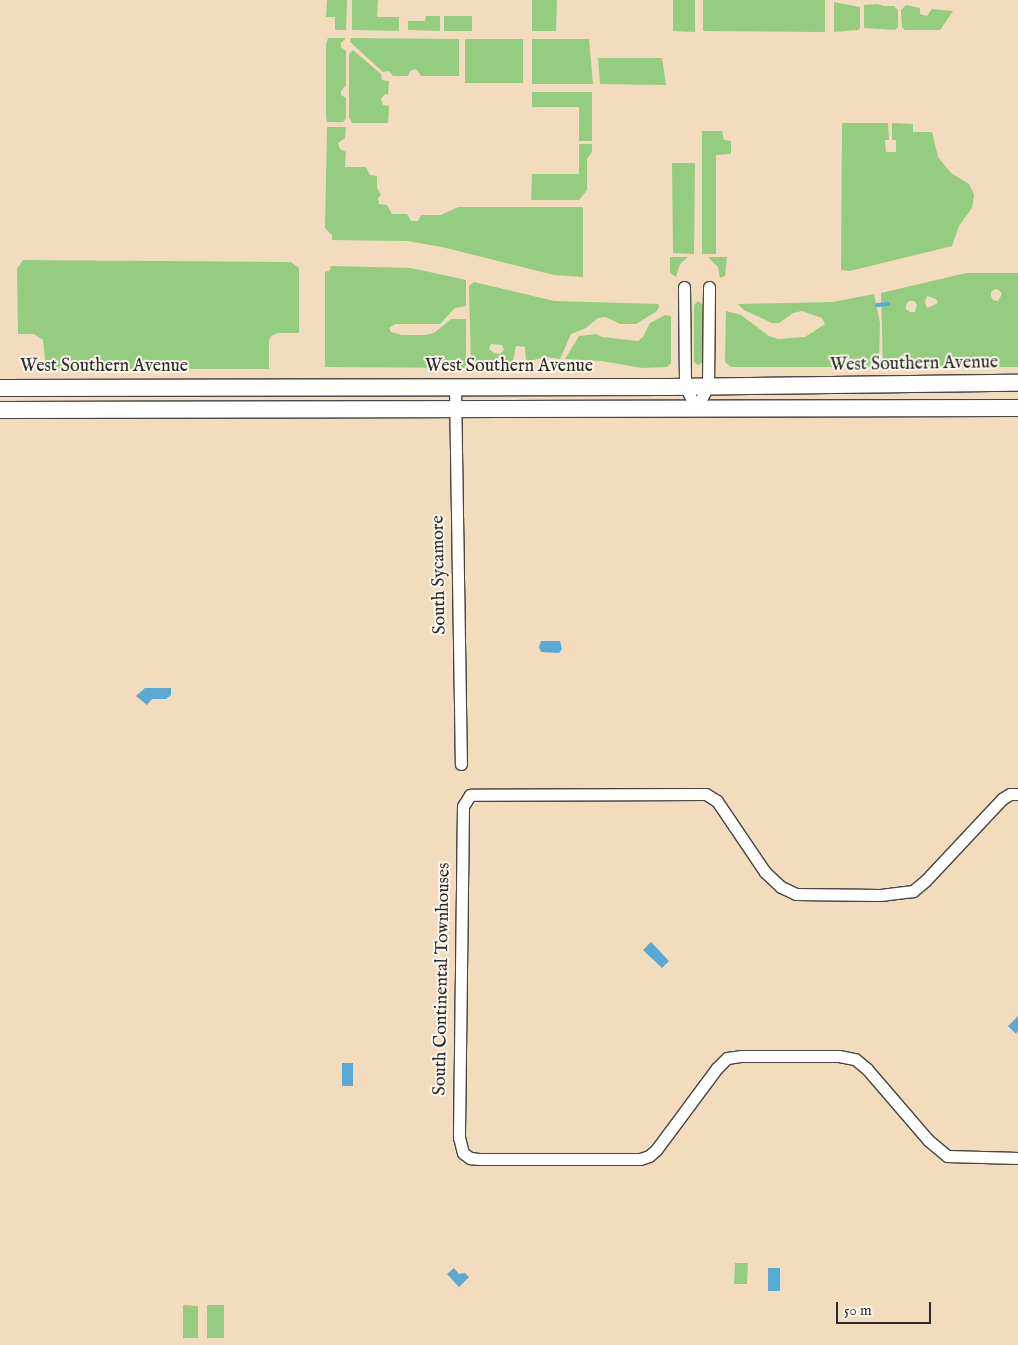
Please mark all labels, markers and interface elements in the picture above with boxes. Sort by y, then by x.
street label: West Southern Avenue [830,353,998,377]
street label: West Southern Avenue [20,356,188,378]
street label: West Southern Avenue [425,356,593,378]
street label: South Sycamore [428,515,452,635]
street label: South Continental Townhouses [430,862,456,1096]
scale bar [838,1292,933,1324]
text: 50 m [844,1301,872,1320]

